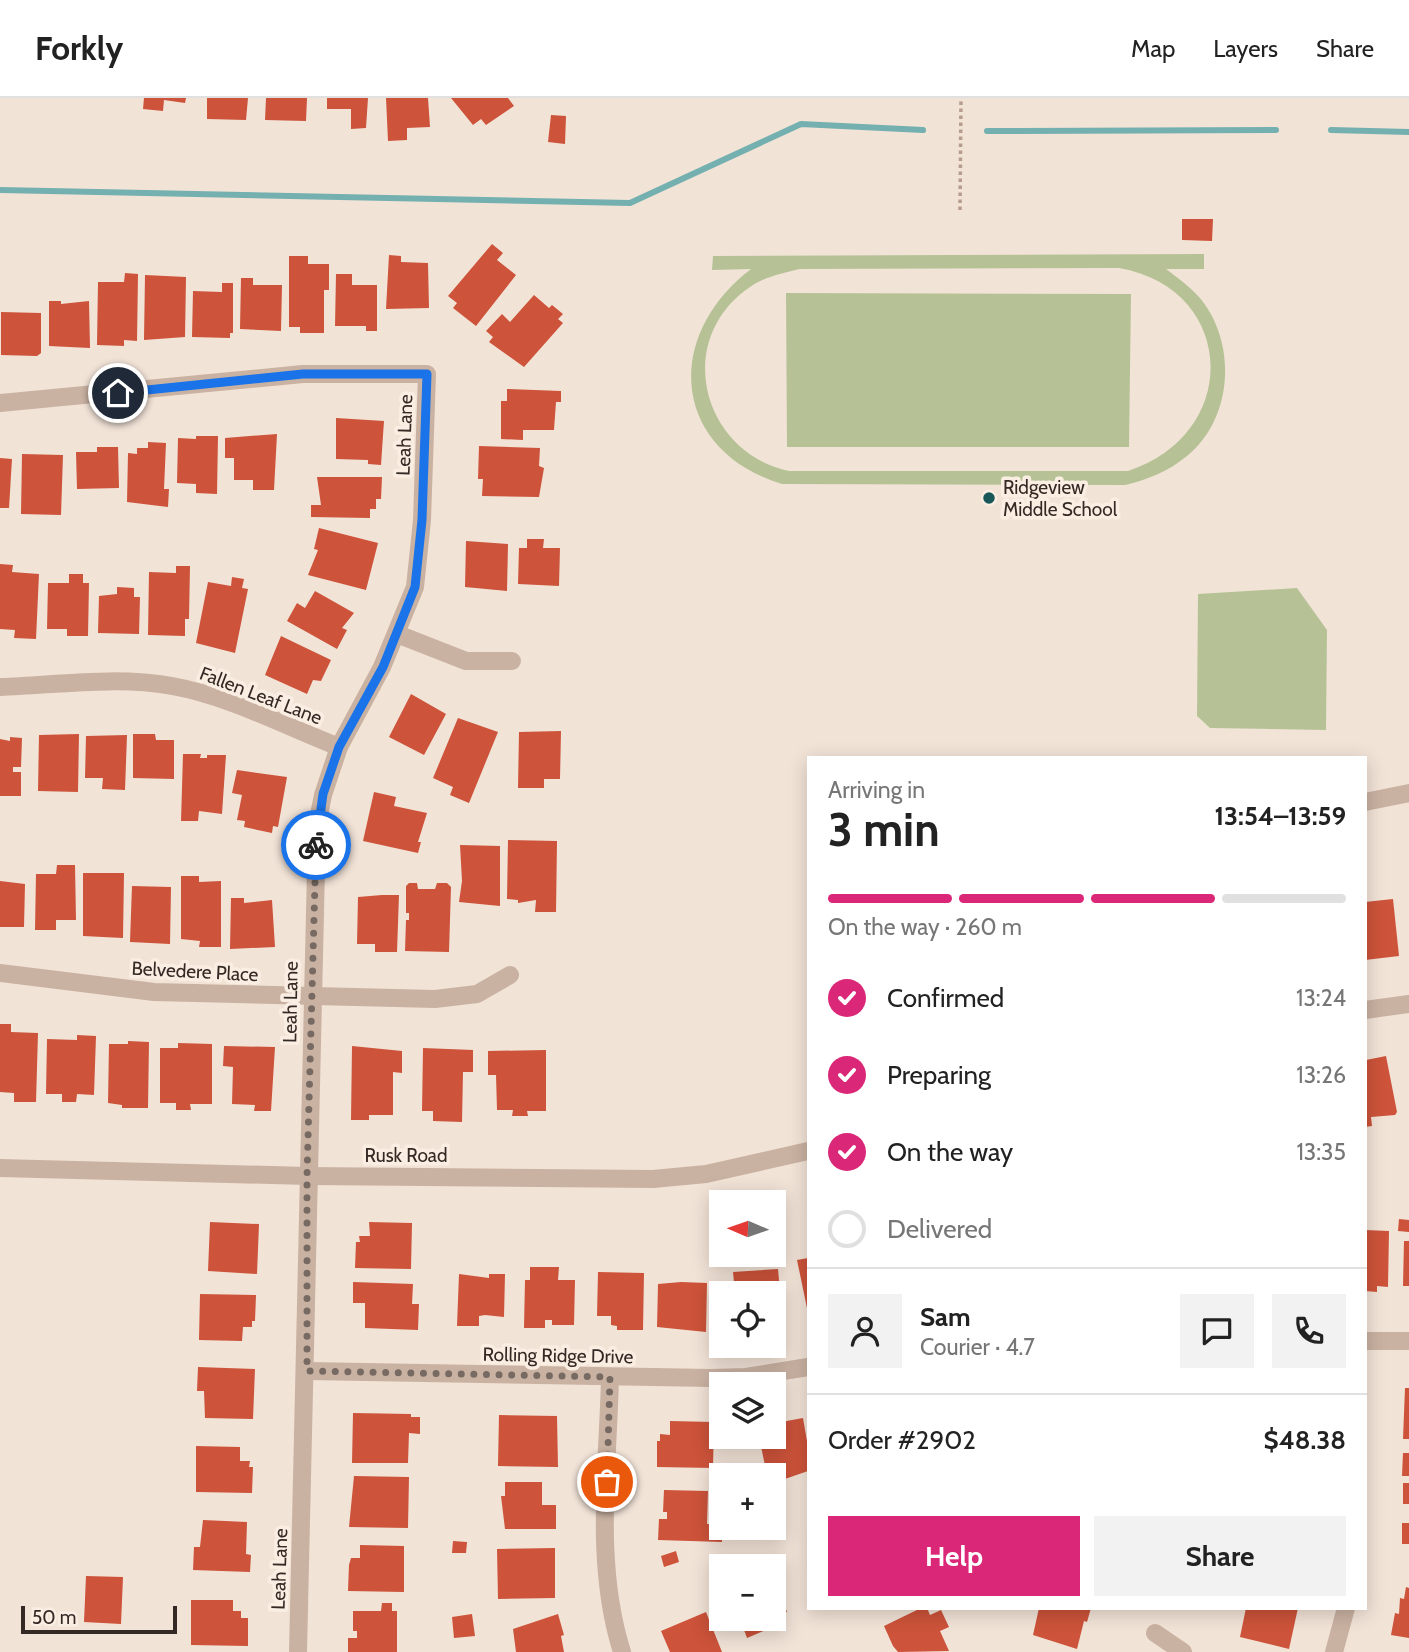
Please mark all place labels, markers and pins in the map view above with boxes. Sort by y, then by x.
pin [88,363,148,423]
place label: Ridgeview Middle School [1003,476,1118,521]
marker: Ridgeview Middle School [981,490,997,506]
pin [577,1452,637,1512]

